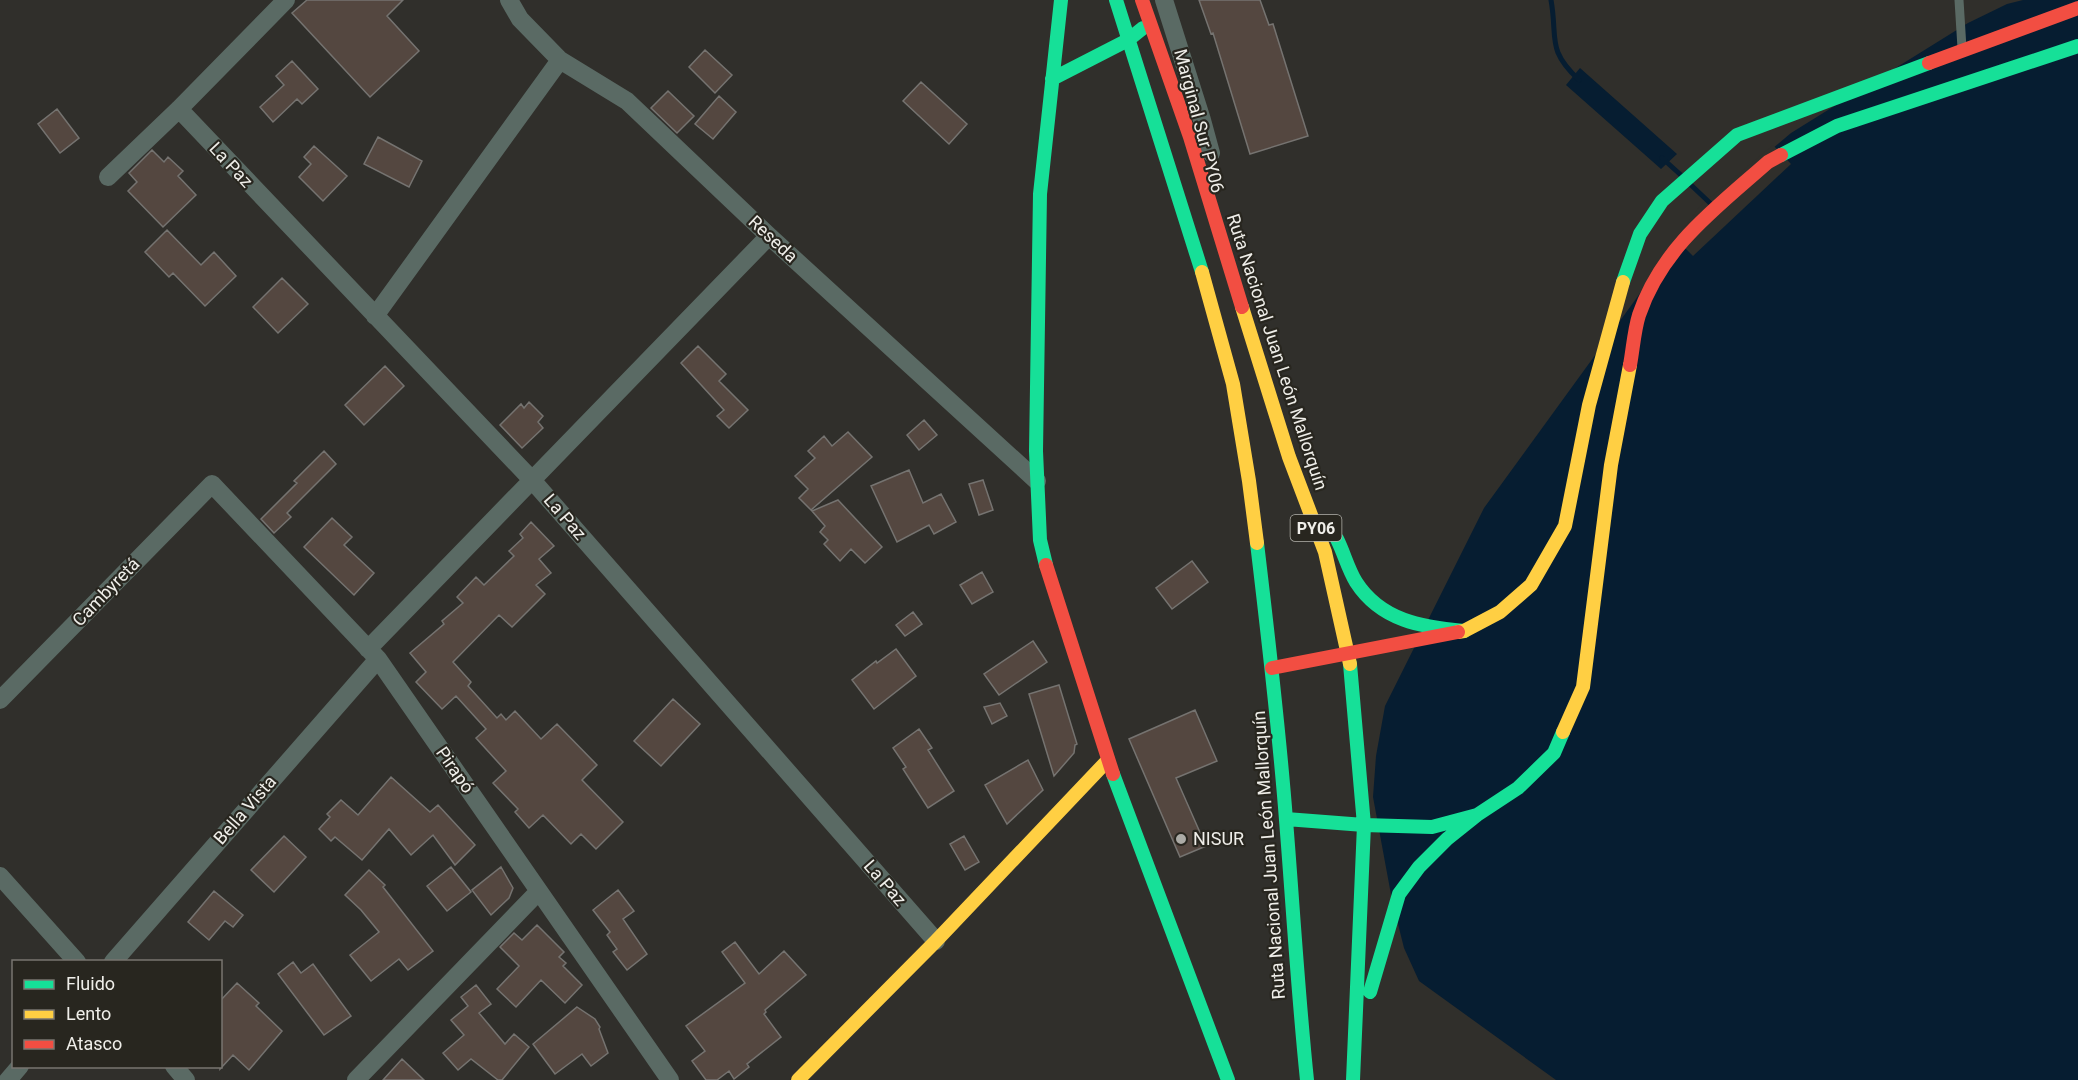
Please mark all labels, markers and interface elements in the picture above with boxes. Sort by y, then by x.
street label: Marginal Sur PY06 [1170,47,1229,195]
street label: La Paz [205,138,257,192]
street label: Reseda [744,211,802,267]
street label: Ruta Nacional Juan León Mallorquín [1223,211,1332,493]
street label: La Paz [540,489,591,544]
road number: PY06 [1290,515,1342,541]
street label: Cambyretá [68,553,143,630]
street label: Ruta Nacional Juan León Mallorquín [1248,710,1289,1000]
street label: Pirapó [432,743,479,797]
street label: Bella Vista [209,771,280,848]
place label: NISUR [1193,828,1244,849]
marker: NISUR [1174,832,1188,846]
street label: La Paz [860,855,911,910]
legend [12,960,222,1068]
text: Fluido [66,973,115,994]
text: Lento [66,1003,111,1024]
text: Atasco [66,1033,122,1054]

